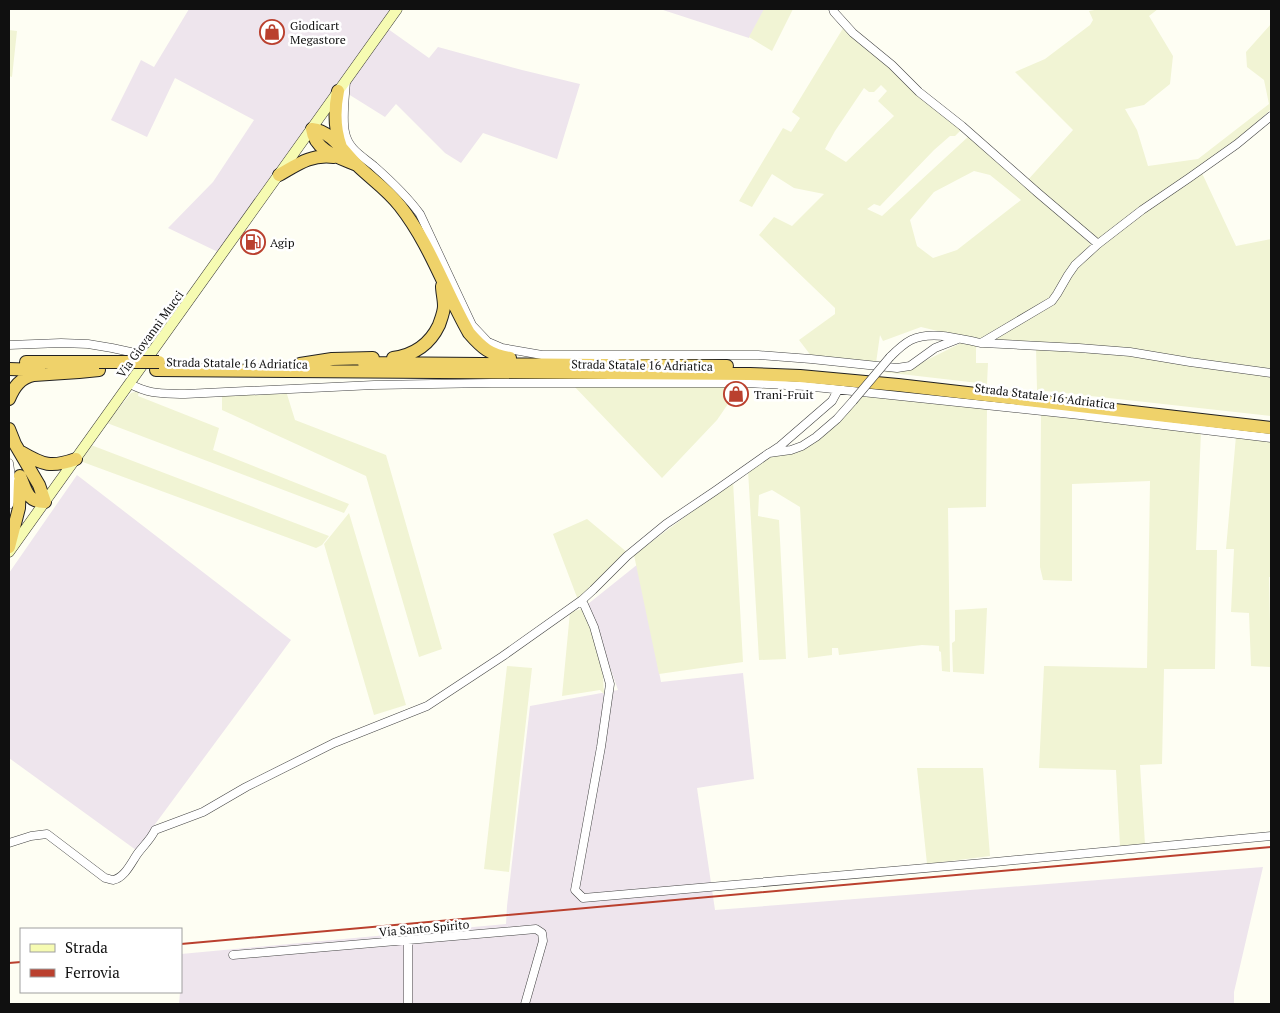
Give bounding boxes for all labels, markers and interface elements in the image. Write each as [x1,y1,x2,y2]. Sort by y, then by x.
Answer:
place label: Giodicart Megastore [290,18,346,47]
shop icon: Giodicart Megastore [259,19,285,45]
fuel station icon: Agip [240,229,266,255]
place label: Agip [270,235,295,250]
street label: Via Giovanni Mucci [113,287,187,380]
street label: Strada Statale 16 Adriatica [166,354,308,372]
street label: Strada Statale 16 Adriatica [571,356,713,374]
street label: Strada Statale 16 Adriatica [974,380,1116,412]
shop icon: Trani-Fruit [723,381,749,407]
place label: Trani-Fruit [754,387,814,402]
street label: Via Santo Spirito [378,917,470,939]
legend [20,928,182,993]
text: Strada [65,937,108,957]
text: Ferrovia [65,962,120,982]

